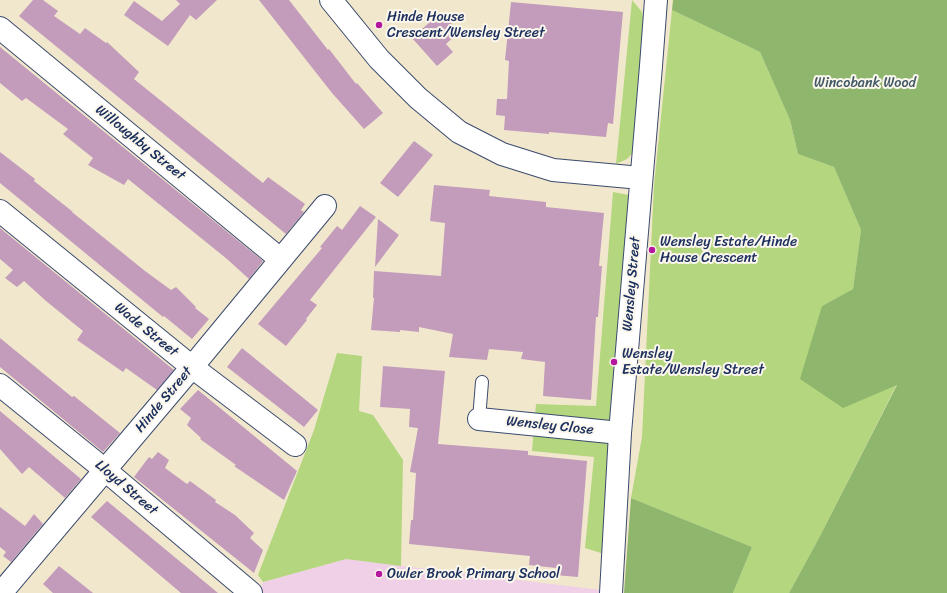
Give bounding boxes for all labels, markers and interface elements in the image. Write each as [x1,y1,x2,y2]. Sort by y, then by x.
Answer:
place label: Hinde House Crescent/Wensley Street [387,9,545,42]
marker: Hinde House Crescent/Wensley Street [374,20,384,30]
park label: Wincobank Wood [814,75,916,91]
street label: Willoughby Street [92,102,188,184]
place label: Wensley Estate/Hinde House Crescent [660,234,797,266]
street label: Wensley Street [620,236,644,332]
marker: Wensley Estate/Hinde House Crescent [647,245,657,255]
street label: Wade Street [111,299,181,361]
place label: Wensley Estate/Wensley Street [622,346,764,378]
marker: Wensley Estate/Wensley Street [609,357,619,367]
street label: Hinde Street [132,364,196,436]
street label: Wensley Close [506,413,594,439]
street label: Lloyd Street [91,457,161,519]
place label: Owler Brook Primary School [387,566,560,582]
marker: Owler Brook Primary School [374,569,384,579]

